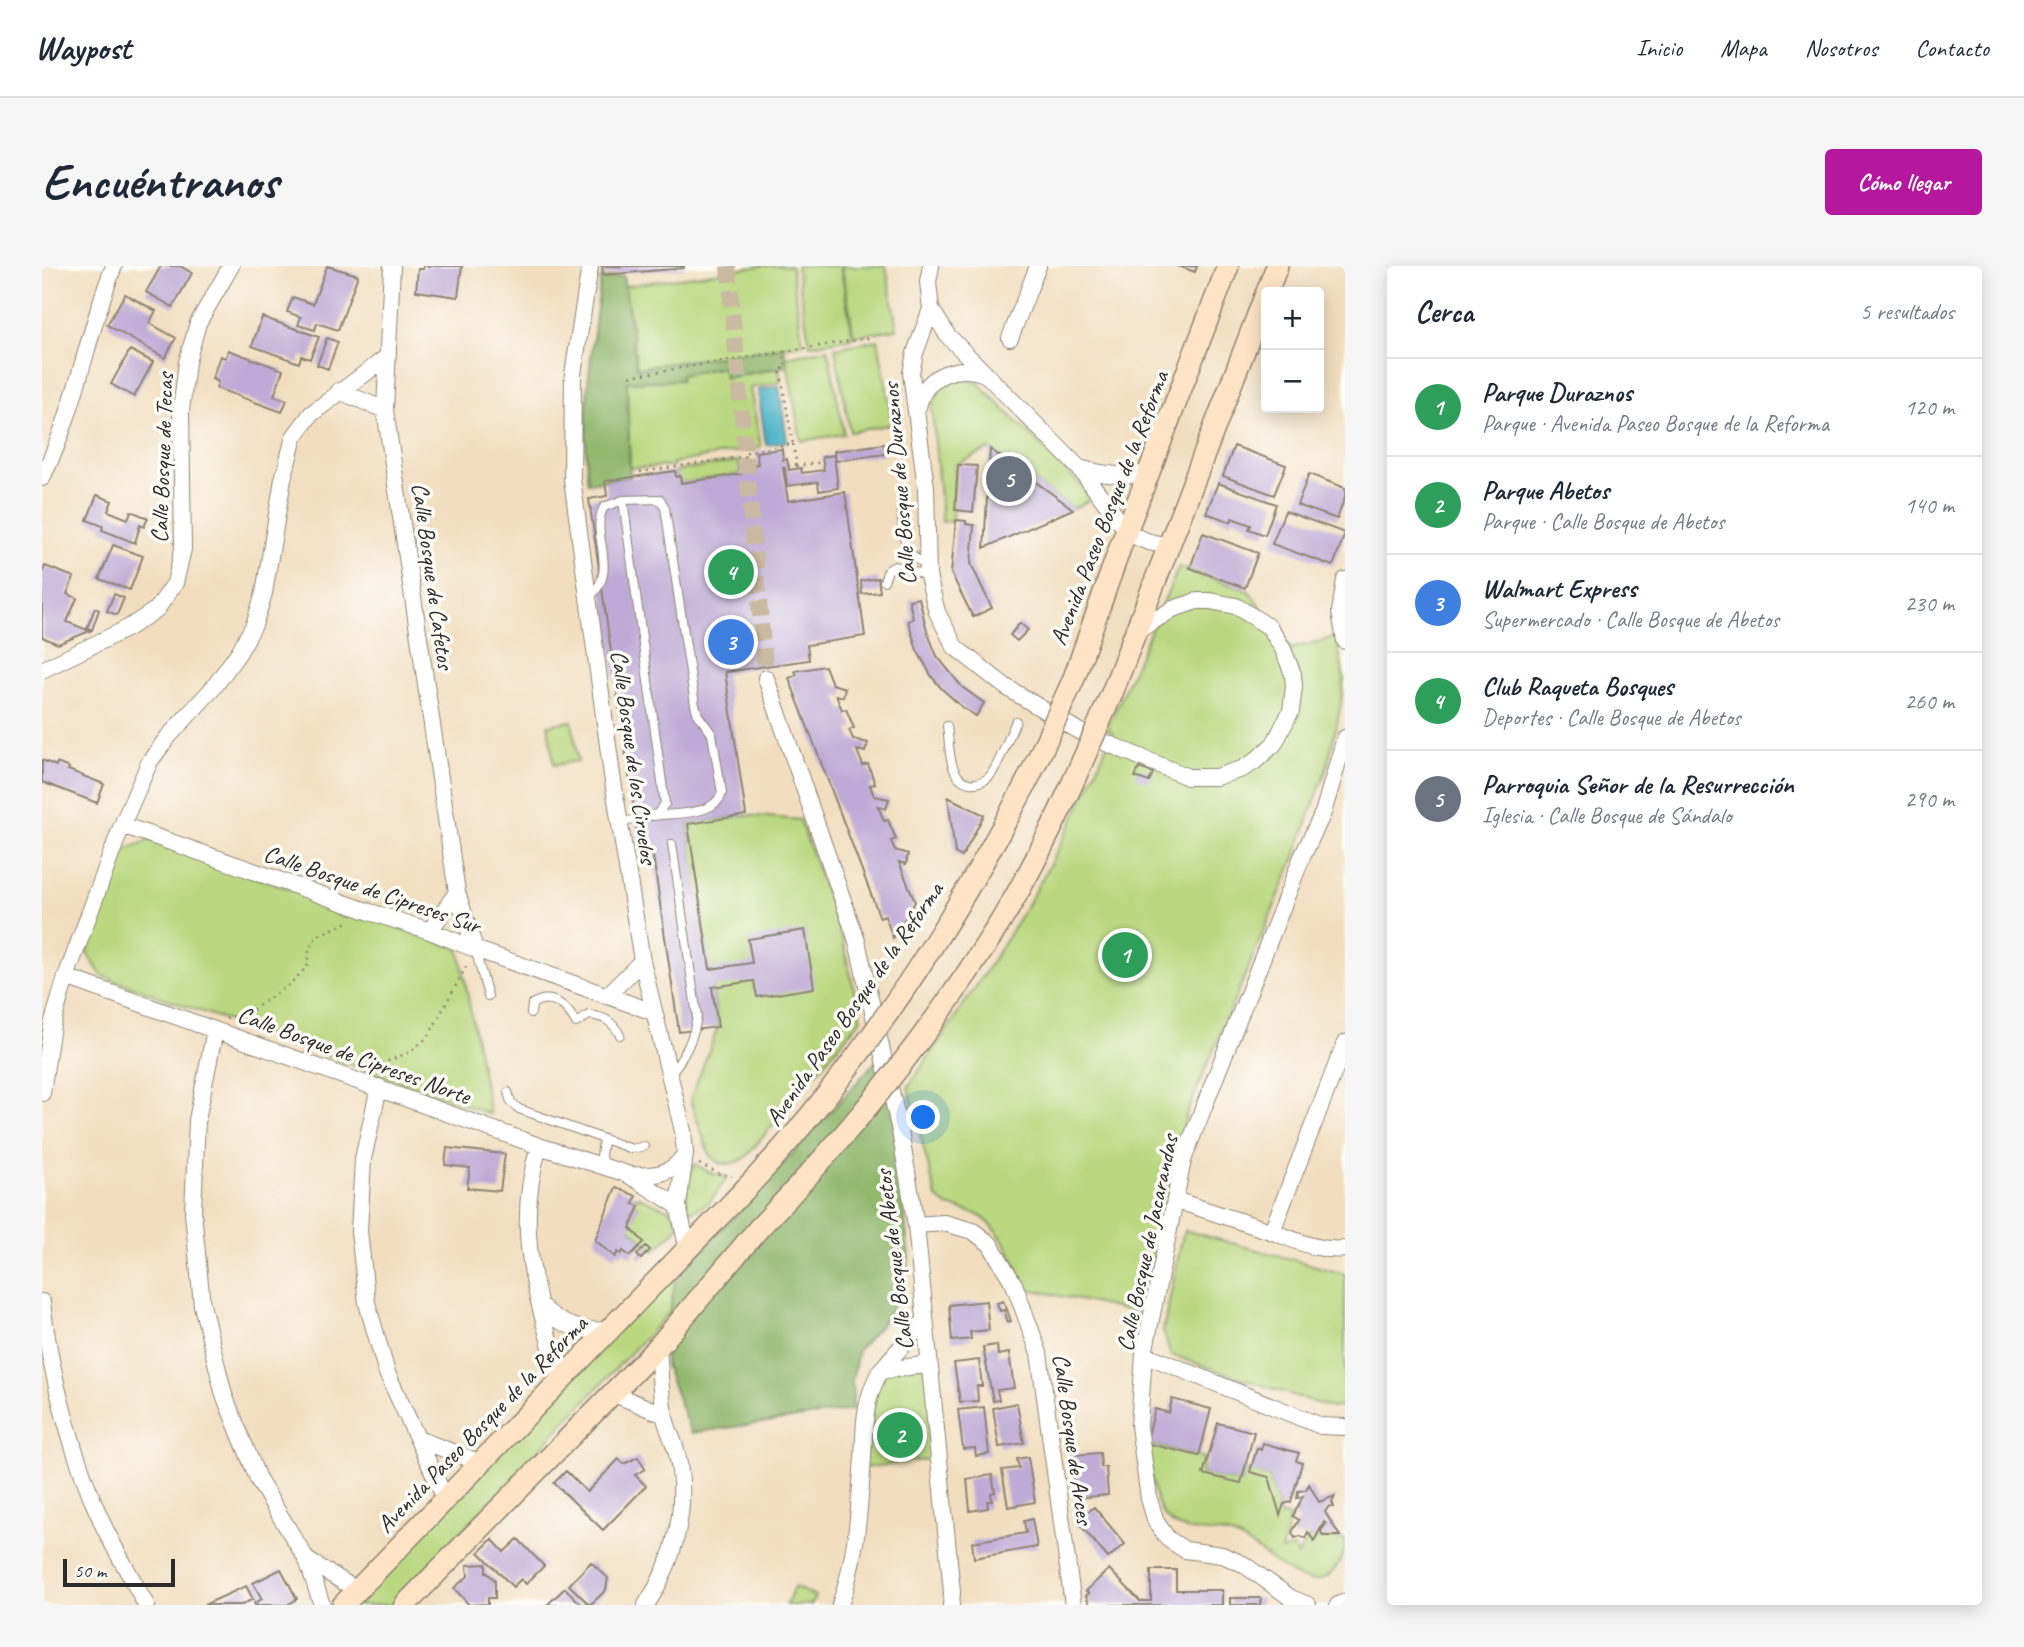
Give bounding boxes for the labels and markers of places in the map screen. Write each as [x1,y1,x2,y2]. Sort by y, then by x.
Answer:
pin: 5 [986,453,1032,505]
pin: 4 [708,546,754,598]
pin: 3 [708,616,754,668]
pin: 1 [1102,929,1148,981]
pin: 2 [877,1409,923,1461]

